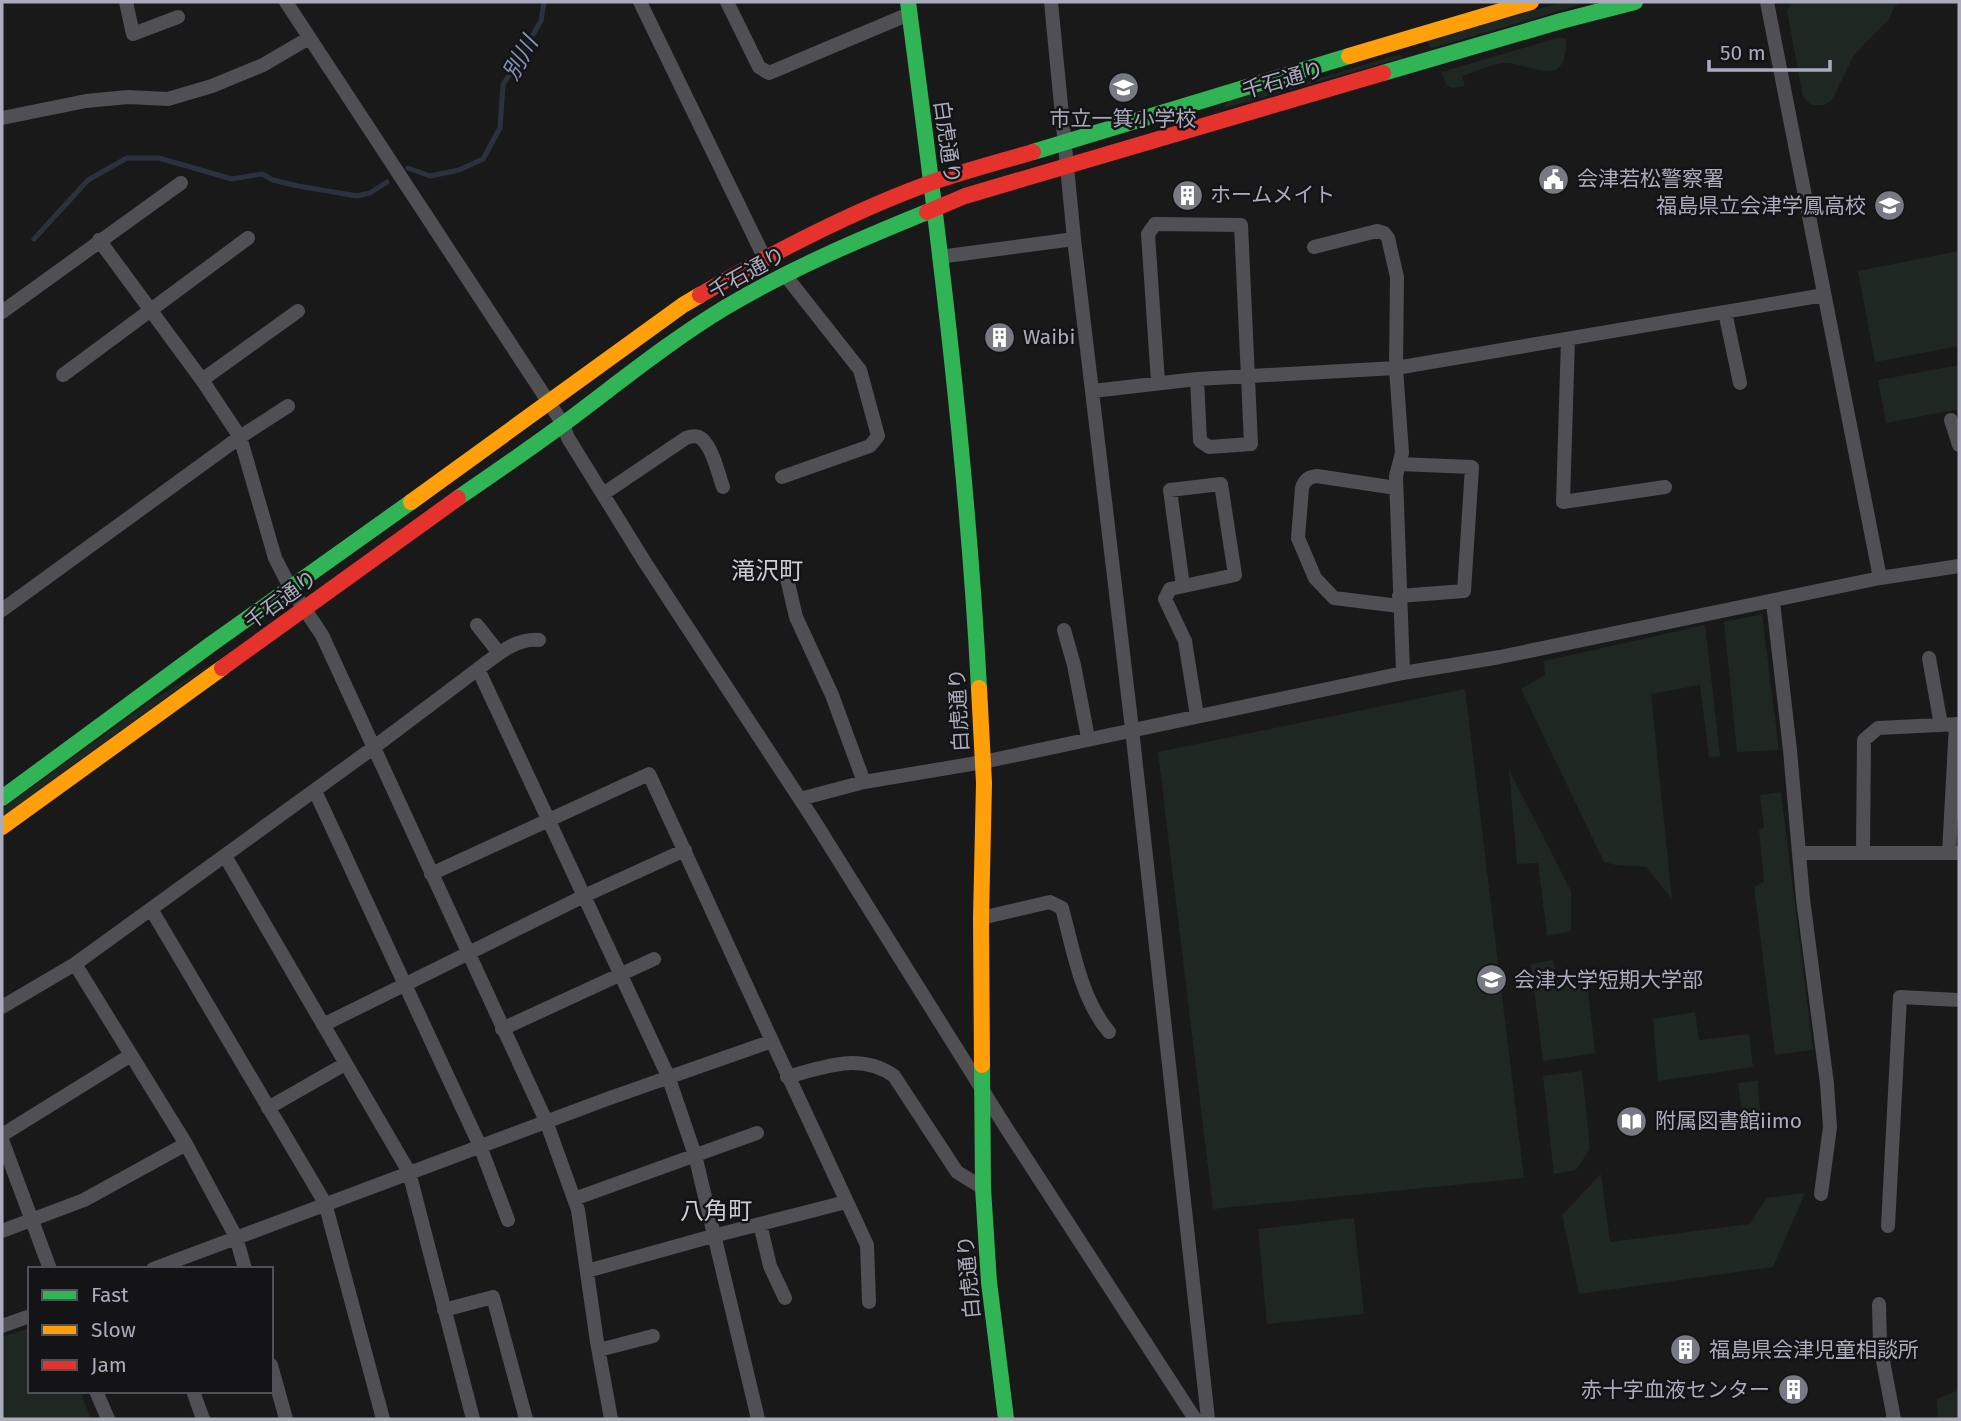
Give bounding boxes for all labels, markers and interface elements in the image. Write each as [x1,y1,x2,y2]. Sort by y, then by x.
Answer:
water label: 別川 [497,28,545,85]
scale bar [1709,28,1830,72]
text: 50 m [1720,40,1766,66]
street label: 千石通り [1239,56,1327,104]
school or university icon: 市立一箕小学校 [1106,70,1140,104]
street label: 白虎通り [928,99,966,185]
place label: 市立一箕小学校 [1050,106,1197,132]
public building icon: 会津若松警察署 [1537,162,1571,196]
place label: 会津若松警察署 [1577,166,1724,192]
building icon: ホームメイト [1170,178,1204,212]
place label: ホームメイト [1210,182,1335,208]
school or university icon: 福島県立会津学鳳高校 [1872,189,1906,223]
place label: 福島県立会津学鳳高校 [1656,193,1866,219]
street label: 千石通り [704,241,790,305]
building icon: Waibi [983,320,1017,354]
place label: Waibi [1023,324,1075,350]
district label: 滝沢町 [731,557,803,585]
street label: 千石通り [239,565,323,635]
street label: 白虎通り [944,667,974,753]
school or university icon: 会津大学短期大学部 [1474,963,1508,997]
place label: 会津大学短期大学部 [1514,967,1703,993]
library icon: 附属図書館iimo [1615,1104,1649,1138]
place label: 附属図書館iimo [1655,1108,1802,1134]
district label: 八角町 [680,1197,752,1225]
street label: 白虎通り [952,1234,986,1320]
legend [28,1267,273,1393]
text: Fast [91,1282,129,1308]
text: Slow [91,1317,136,1343]
building icon: 福島県会津児童相談所 [1669,1333,1703,1367]
place label: 福島県会津児童相談所 [1709,1337,1919,1363]
text: Jam [91,1352,127,1378]
building icon: 赤十字血液センター [1776,1373,1810,1407]
place label: 赤十字血液センター [1581,1377,1770,1403]

